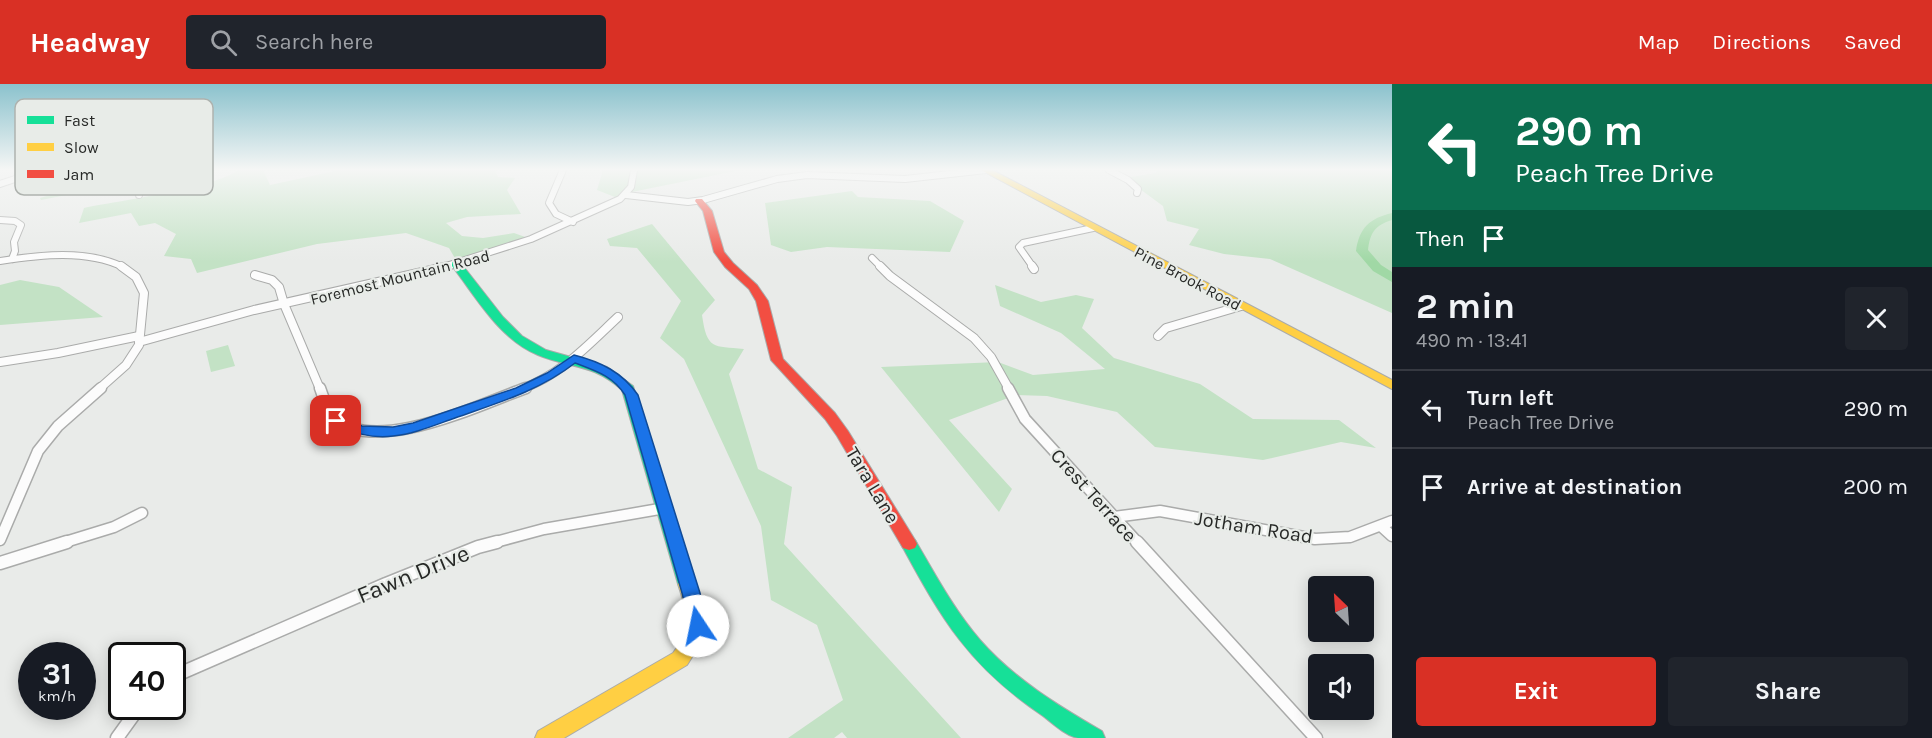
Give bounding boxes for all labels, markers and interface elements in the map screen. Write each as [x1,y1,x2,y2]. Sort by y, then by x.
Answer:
search box [186,15,606,69]
text: Headway [30,26,150,59]
icon: search [207,26,240,59]
text: Search here [255,29,373,55]
text: Map [1638,30,1679,54]
text: Directions [1712,30,1811,54]
text: Saved [1844,30,1902,54]
legend [15,99,213,195]
text: 290 m [1515,106,1643,156]
icon: left [1416,108,1494,186]
text: Fast [64,111,95,130]
text: Slow [64,138,99,157]
text: Peach Tree Drive [1515,157,1714,189]
text: Jam [64,165,94,184]
icon: arrive [1477,222,1510,255]
text: Then [1416,226,1465,252]
street label: Pine Brook Road [1131,242,1244,315]
street label: Foremost Mountain Road [308,246,492,309]
text: 2 min [1416,285,1515,327]
button: close [1845,287,1908,350]
text: 490 m · 13:41 [1416,329,1528,352]
text: Turn left [1467,385,1554,411]
icon: left [1416,393,1449,426]
pin [310,395,361,446]
text: 290 m [1844,396,1908,422]
icon: arrive [319,404,352,437]
text: Peach Tree Drive [1467,411,1614,434]
street label: Tara Lane [841,443,904,528]
street label: Crest Terrace [1046,444,1141,547]
icon: arrive [1416,471,1449,504]
text: Arrive at destination [1467,474,1682,500]
text: 200 m [1843,474,1908,500]
street label: Jotham Road [1193,507,1315,548]
street label: Fawn Drive [353,539,473,609]
north arrow [1308,576,1374,642]
map controls [1308,576,1374,720]
position arrow [666,594,730,658]
speed limit sign: 40 [108,642,186,720]
button: sound [1308,654,1374,720]
text: 31 [42,656,72,692]
button: Exit [1416,657,1656,726]
button: Share [1668,657,1908,726]
text: km/h [38,687,76,705]

